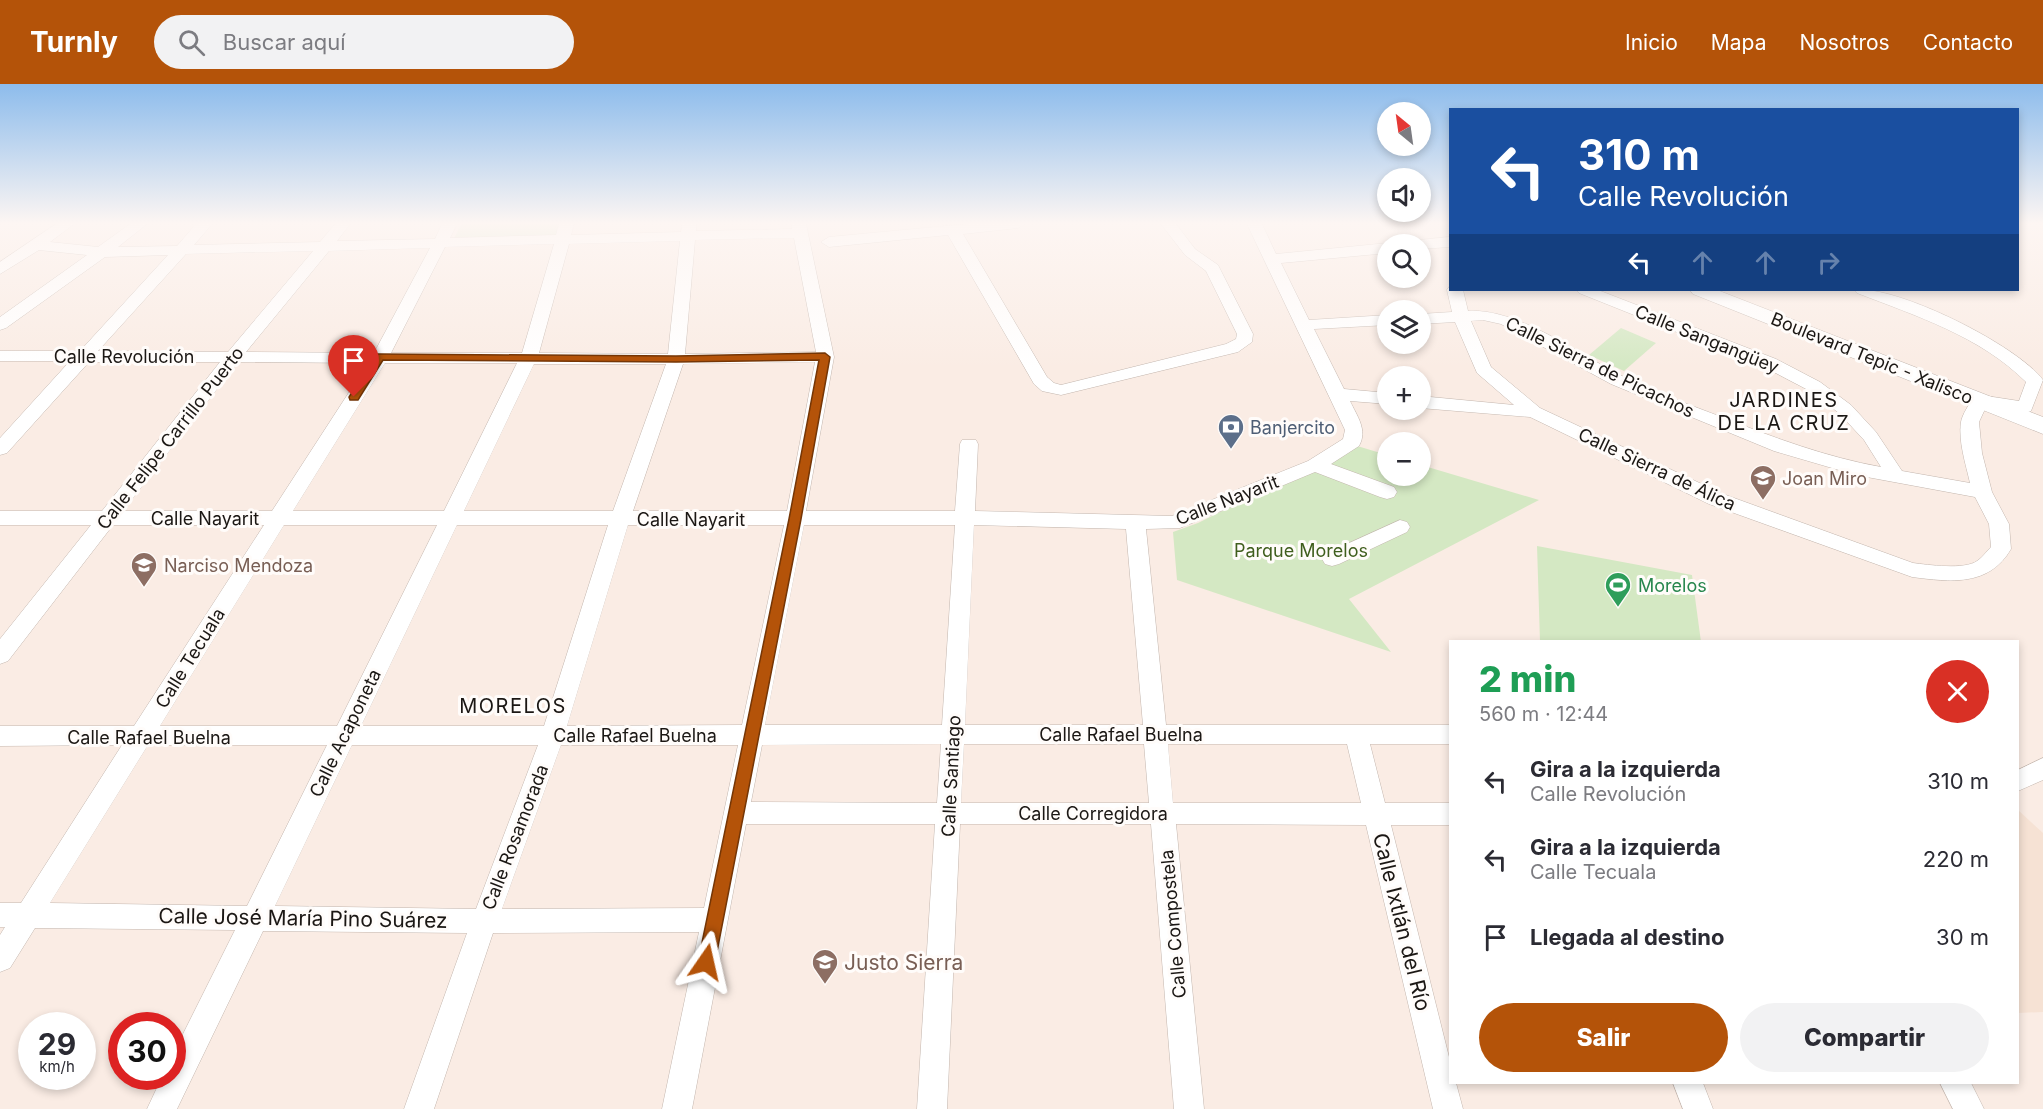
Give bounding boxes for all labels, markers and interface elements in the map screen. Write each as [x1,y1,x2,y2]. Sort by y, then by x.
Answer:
search box [154,15,574,69]
text: Turnly [30,25,118,59]
icon: search [175,26,208,59]
text: Buscar aquí [223,29,346,55]
text: Inicio [1625,30,1678,55]
text: Mapa [1711,30,1766,55]
text: Nosotros [1799,30,1890,55]
text: Contacto [1923,30,2013,55]
north arrow [1377,102,1431,156]
map controls [1377,102,1431,486]
text: 310 m [1578,129,1700,180]
icon: left [1479,132,1557,210]
button: sound [1377,168,1431,222]
text: Calle Revolución [1578,180,1789,213]
button: search [1377,234,1431,288]
icon: left [1623,246,1656,279]
icon: ahead [1686,246,1719,279]
icon: ahead [1749,246,1782,279]
icon: right [1812,246,1845,279]
button: layers [1377,300,1431,354]
street label: Calle Sangangüey [1632,301,1782,377]
street label: Boulevard Tepic - Xalisco [1768,308,1976,408]
street label: Calle Sierra de Picachos [1502,312,1698,422]
pin [328,335,379,397]
street label: Calle Felipe Carrillo Puerto [92,343,248,533]
icon: arrive [337,344,370,377]
street label: Calle Revolución [54,346,194,367]
button: + [1377,366,1431,420]
district label: JARDINES DE LA CRUZ [1718,388,1850,435]
bank icon: Banjercito [1216,412,1246,450]
place label: Banjercito [1250,417,1335,438]
street label: Calle Sierra de Álica [1575,422,1739,515]
button: − [1377,432,1431,486]
school or university icon: Joan Miro [1748,463,1778,501]
place label: Joan Miro [1782,468,1867,489]
street label: Calle Nayarit [1173,471,1281,529]
street label: Calle Nayarit [151,508,259,529]
street label: Calle Nayarit [637,509,745,530]
park label: Parque Morelos [1234,540,1368,561]
school or university icon: Narciso Mendoza [129,550,159,588]
place label: Narciso Mendoza [164,555,313,576]
sports icon: Morelos [1603,570,1633,608]
place label: Morelos [1638,575,1707,596]
street label: Calle Tecuala [151,604,229,712]
text: 2 min [1479,657,1576,701]
button: close [1926,660,1989,723]
street label: Calle Acaponeta [305,666,385,800]
district label: MORELOS [459,694,567,718]
text: 560 m · 12:44 [1479,702,1608,726]
street label: Calle Santiago [937,715,965,837]
street label: Calle Rafael Buelna [1039,724,1203,745]
street label: Calle Rafael Buelna [553,725,717,746]
street label: Calle Rafael Buelna [67,727,231,748]
text: Gira a la izquierda [1530,756,1721,782]
street label: Calle Rosamorada [478,761,552,913]
icon: left [1479,765,1512,798]
text: 310 m [1927,768,1989,794]
text: Calle Revolución [1530,782,1686,806]
street label: Calle Corregidora [1018,803,1168,824]
street label: Calle Ixtlán del Río [1368,831,1436,1013]
text: Gira a la izquierda [1530,834,1721,860]
icon: left [1479,843,1512,876]
text: 220 m [1923,846,1989,872]
street label: Calle Compostela [1156,849,1190,999]
text: Calle Tecuala [1530,860,1656,884]
street label: Calle José María Pino Suárez [158,903,448,933]
icon: arrive [1479,921,1512,954]
text: Llegada al destino [1530,924,1724,950]
text: 30 m [1936,924,1989,950]
position arrow [674,930,738,994]
school or university icon: Justo Sierra [810,947,840,985]
place label: Justo Sierra [844,950,963,975]
button: Salir [1479,1003,1728,1072]
button: Compartir [1740,1003,1989,1072]
speed limit sign: 30 [108,1012,186,1090]
text: 29 [38,1026,76,1062]
text: km/h [39,1057,75,1076]

